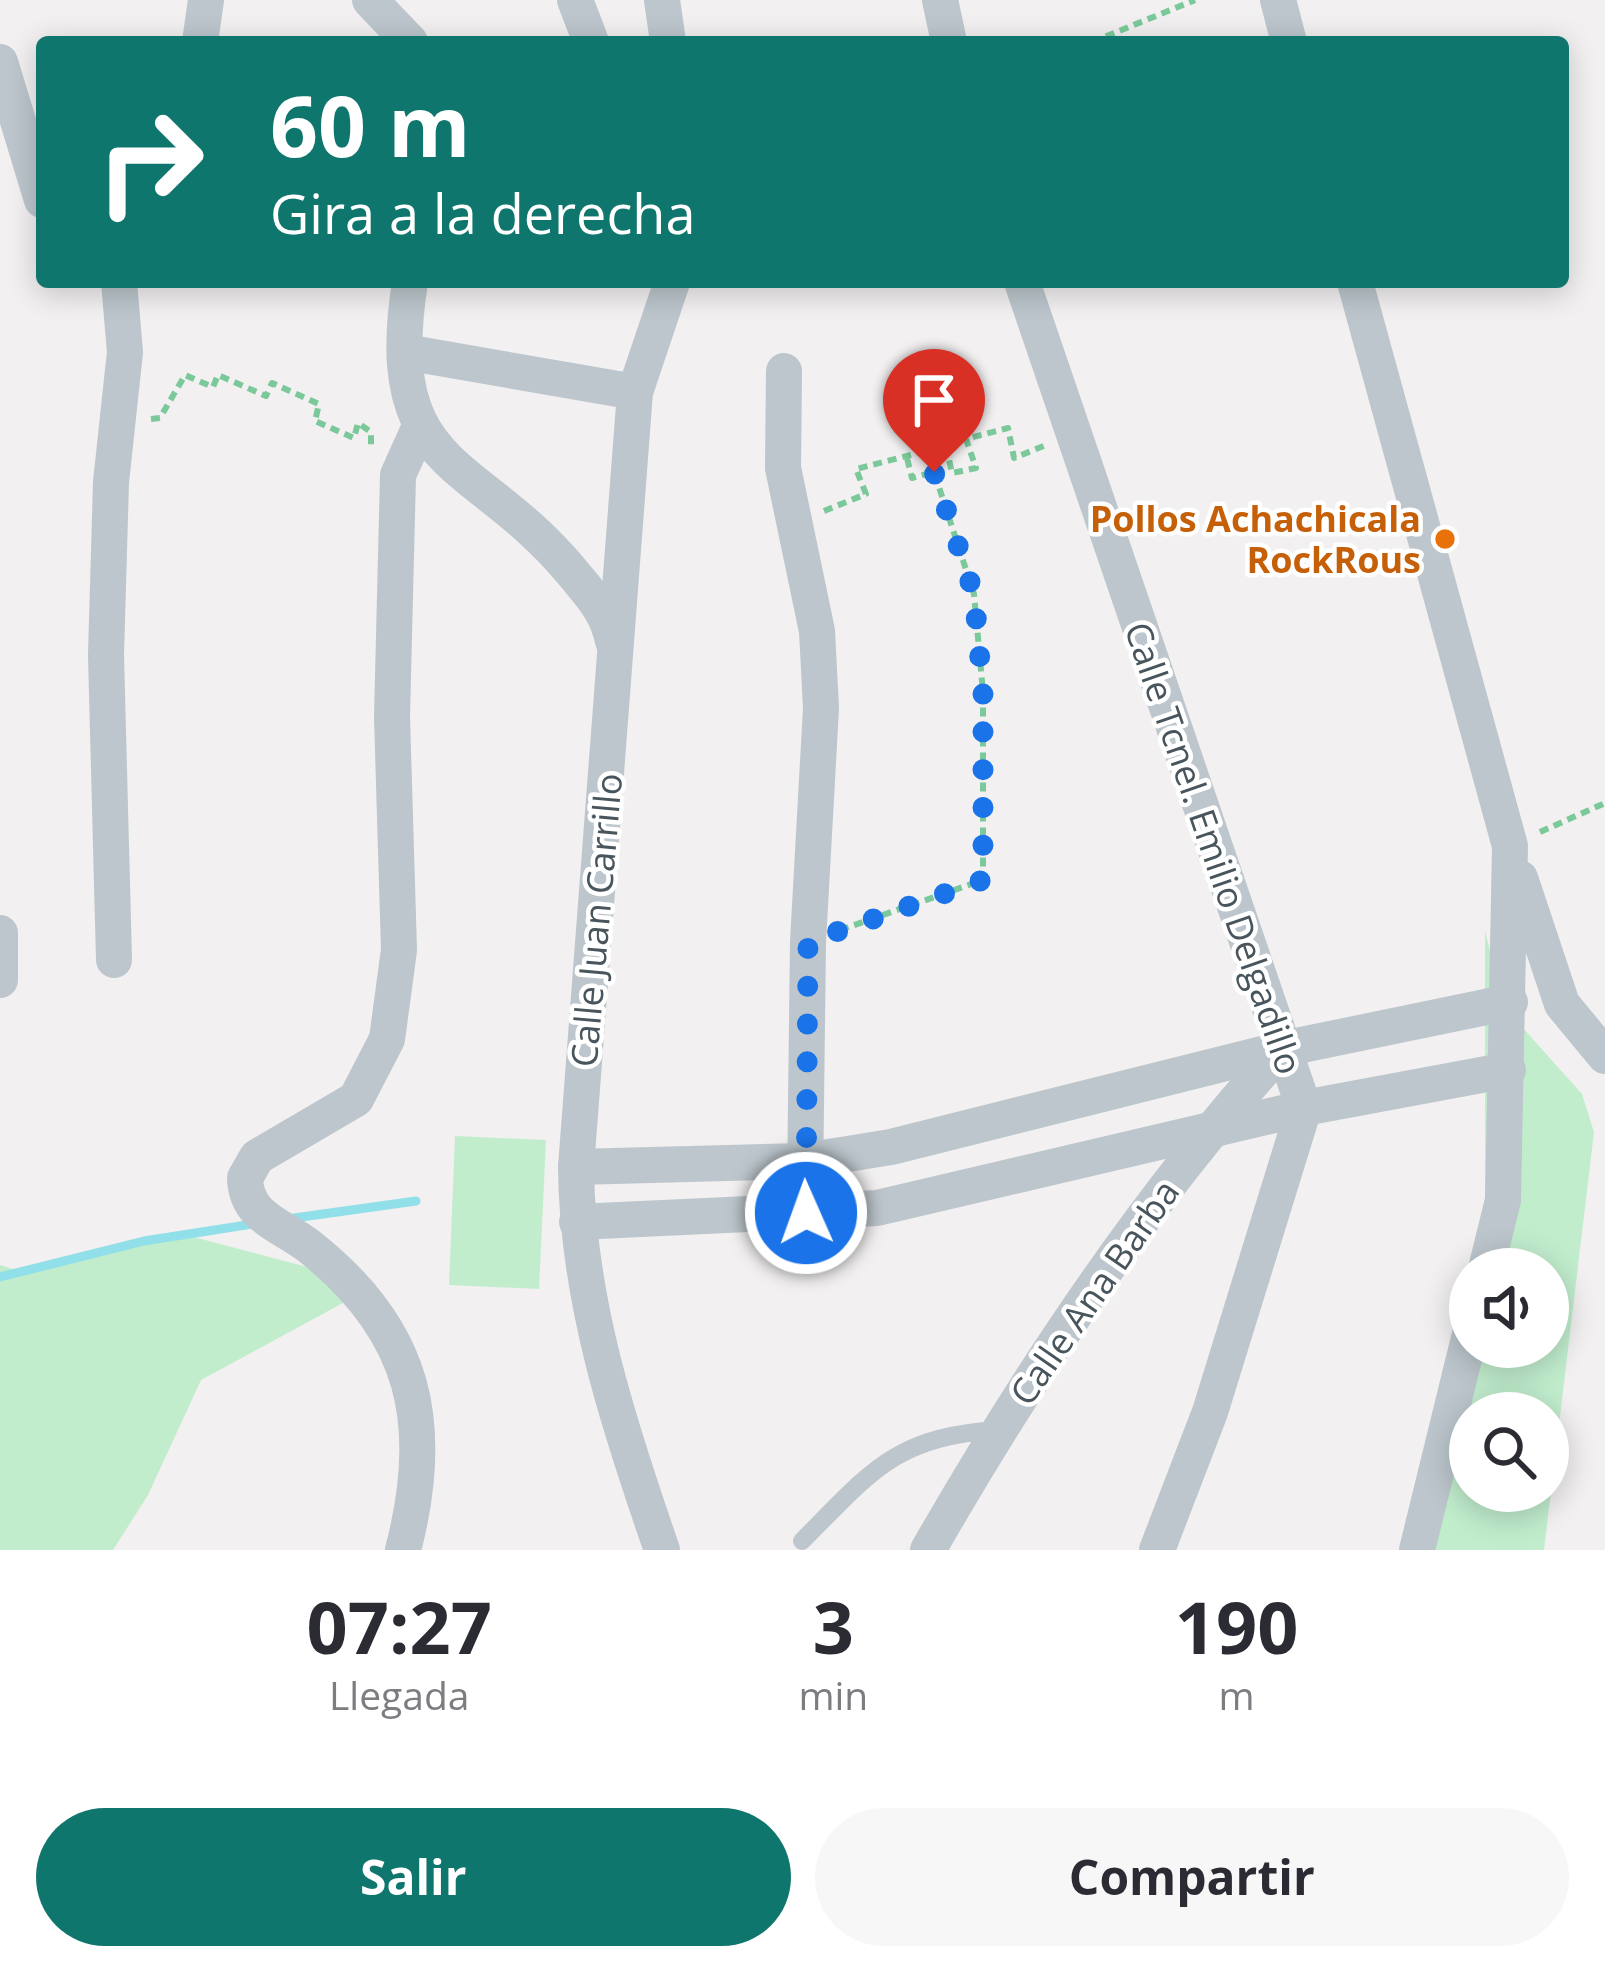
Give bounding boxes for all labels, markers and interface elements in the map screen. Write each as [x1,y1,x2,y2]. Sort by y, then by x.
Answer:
text: 60 m [270,67,470,182]
icon: right [72,84,228,240]
text: Gira a la derecha [270,176,695,250]
pin [883,349,985,472]
icon: arrive [901,367,967,433]
place label: Pollos Achachicala RockRous [1090,494,1421,584]
marker: Pollos Achachicala RockRous [1432,526,1458,552]
street label: Calle Tcnel. Emilio Delgadillo [1113,615,1315,1081]
street label: Calle Juan Carrillo [559,771,633,1069]
position arrow [743,1150,869,1276]
street label: Calle Ana Barba [998,1170,1190,1414]
map controls [1449,1248,1569,1512]
button: sound [1449,1248,1569,1368]
button: search [1449,1392,1569,1512]
text: 07:27 [307,1577,492,1675]
text: 3 [813,1577,854,1675]
text: 190 [1175,1577,1298,1675]
text: Llegada [329,1668,469,1721]
text: min [798,1668,868,1721]
text: m [1219,1668,1255,1721]
button: Salir [36,1808,791,1946]
button: Compartir [815,1808,1569,1946]

